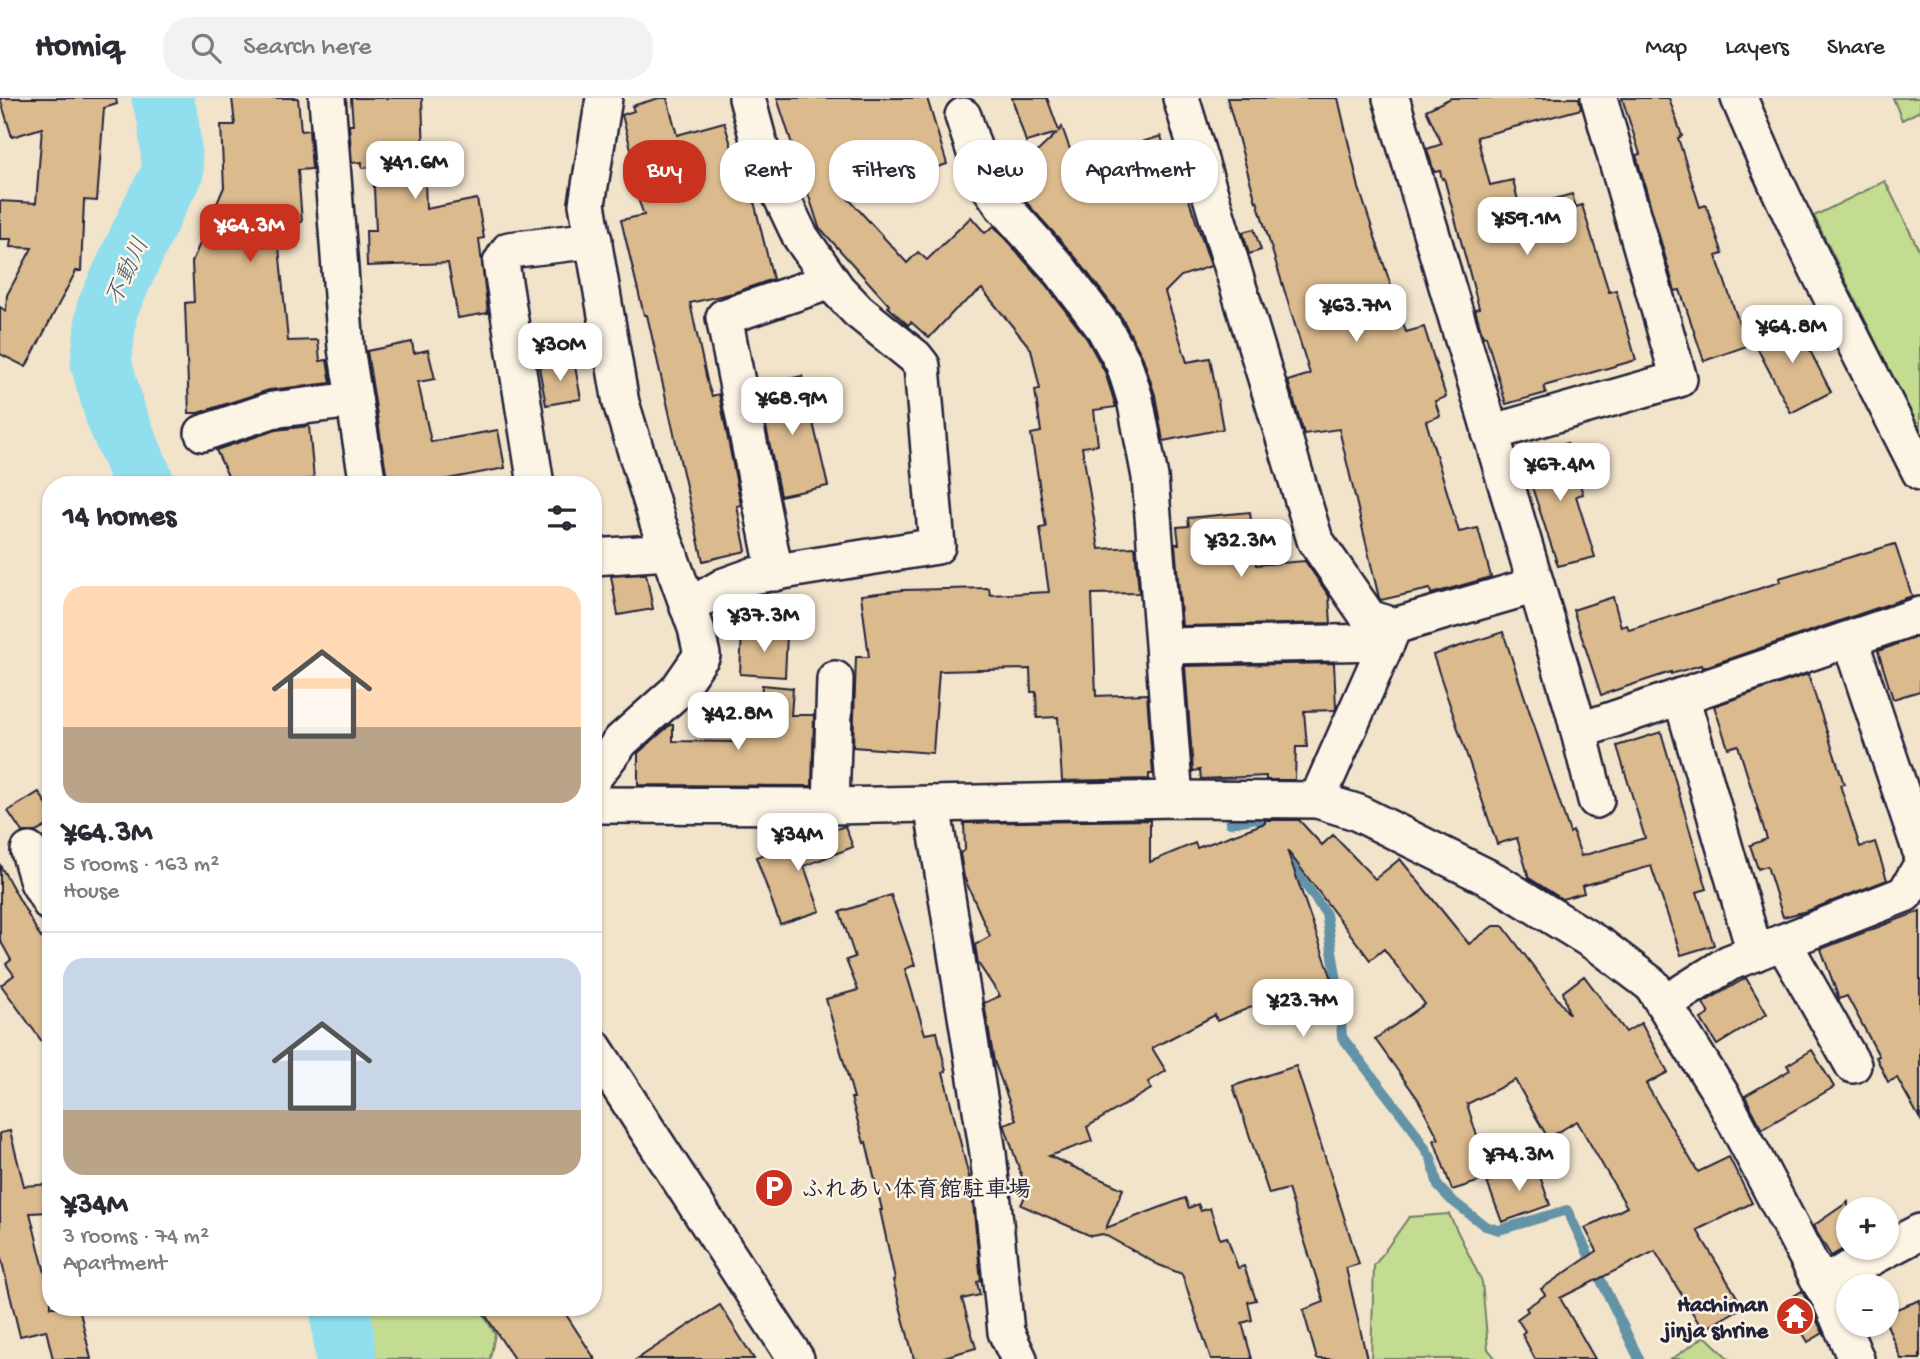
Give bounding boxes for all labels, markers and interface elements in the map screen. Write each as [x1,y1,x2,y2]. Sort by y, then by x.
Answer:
search box [163,17,653,80]
text: Homiq [35,29,121,67]
icon: search [187,29,225,67]
text: Search here [243,33,371,64]
text: Map [1645,34,1687,63]
text: Layers [1725,34,1789,63]
text: Share [1827,34,1885,63]
chip: Buy [623,140,706,203]
chip: Rent [720,140,815,203]
chip: Filters [829,140,939,203]
chip: New [953,140,1047,203]
chip: Apartment [1061,140,1218,203]
pin: ¥41.6M [358,141,472,201]
text: ¥41.6M [382,150,448,177]
pin: ¥59.1M [1470,198,1584,257]
pin: ¥64.3M [193,204,307,264]
text: ¥59.1M [1494,206,1560,233]
text: ¥64.3M [216,213,284,240]
water label: 不動川 [101,234,158,311]
pin: ¥63.7M [1299,285,1413,344]
text: ¥63.7M [1321,293,1391,320]
pin: ¥64.8M [1735,306,1849,365]
text: ¥64.8M [1758,314,1827,341]
pin: ¥30M [519,324,601,383]
text: ¥30M [534,332,586,359]
pin: ¥68.9M [735,378,849,437]
text: ¥68.9M [757,386,827,413]
pin: ¥67.4M [1503,444,1617,503]
text: ¥67.4M [1526,452,1594,479]
icon: filters [543,499,581,537]
text: 14 homes [63,501,176,536]
pin: ¥32.3M [1184,519,1298,579]
text: ¥32.3M [1207,528,1276,555]
pin: ¥37.3M [707,594,821,654]
text: ¥37.3M [729,603,799,630]
icon: home [259,631,385,757]
pin: ¥42.8M [681,692,795,752]
text: ¥42.8M [704,701,772,728]
pin: ¥34M [757,814,839,873]
text: ¥64.3M [63,817,152,852]
text: ¥34M [773,822,823,849]
text: 5 rooms · 163 m² [63,852,219,879]
text: House [63,879,119,906]
pin: ¥23.7M [1246,979,1360,1039]
text: ¥23.7M [1268,988,1338,1015]
icon: home [259,1003,385,1129]
pin: ¥74.3M [1462,1134,1576,1193]
text: ¥74.3M [1485,1142,1553,1169]
parking icon: ふれあい体育館駐車場 [753,1167,795,1209]
place label: ふれあい体育館駐車場 [801,1177,1031,1205]
text: ¥34M [63,1189,128,1224]
map controls [1836,1197,1899,1337]
button: + [1836,1197,1899,1260]
text: 3 rooms · 74 m² [63,1224,209,1251]
text: Apartment [63,1251,167,1278]
button: − [1836,1274,1899,1337]
place label: Hachiman jinja shrine [1660,1293,1769,1346]
temple icon: Hachiman jinja shrine [1774,1295,1816,1337]

